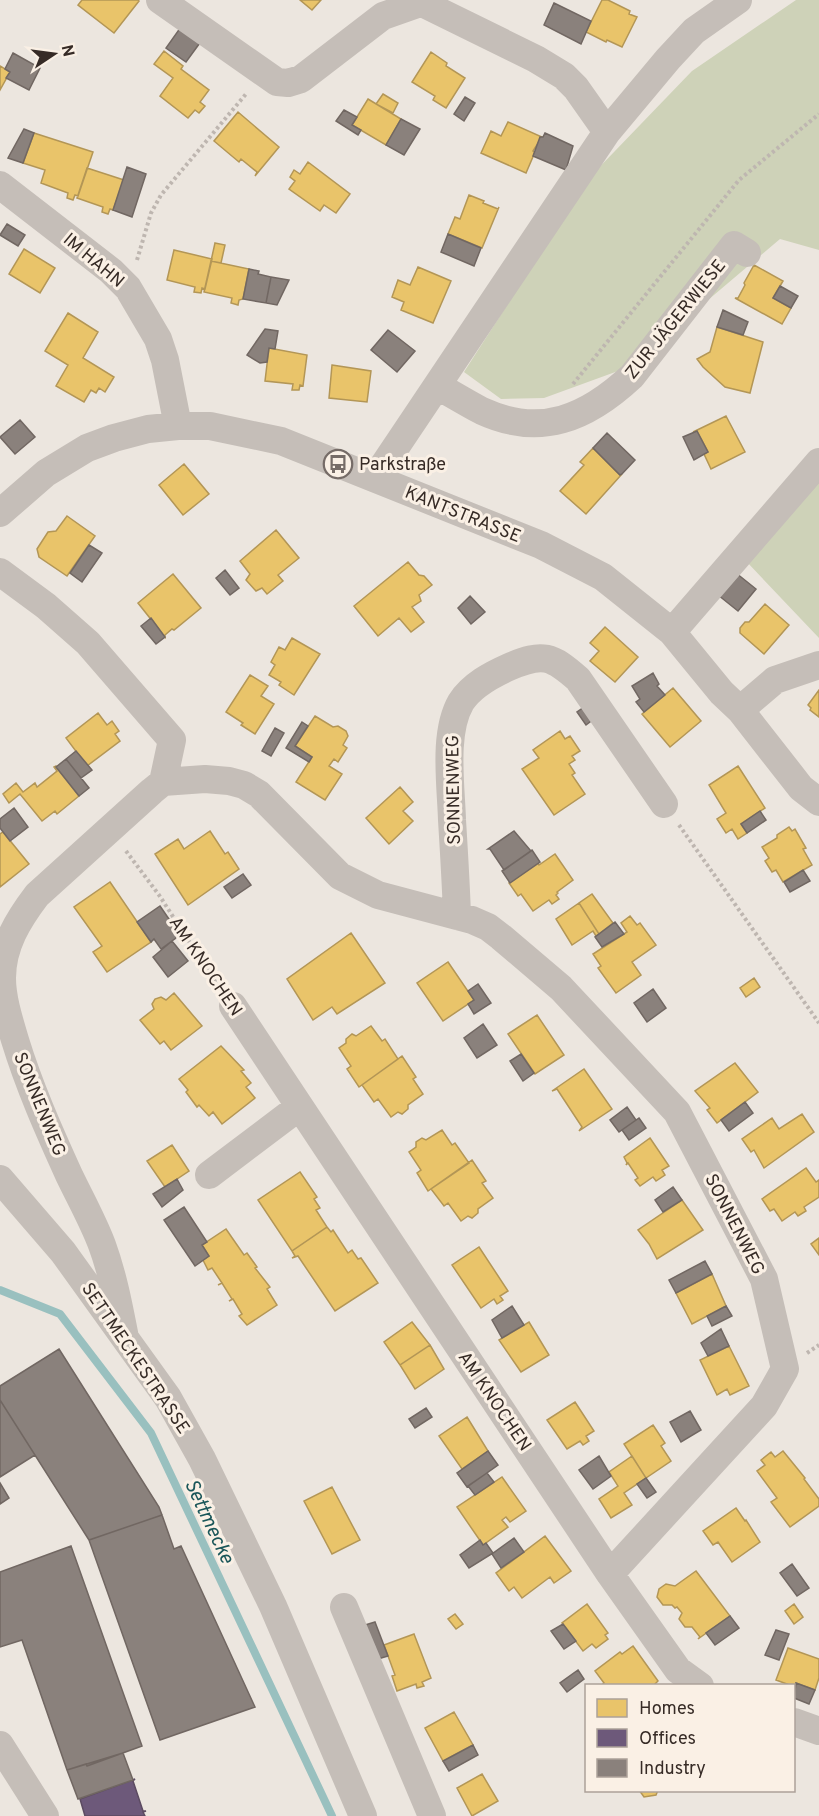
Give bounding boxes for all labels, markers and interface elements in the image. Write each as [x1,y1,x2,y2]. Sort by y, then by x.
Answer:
north arrow [24,24,84,84]
text: N [56,43,78,59]
street label: IM HAHN [58,229,128,293]
street label: ZUR JÄGERWIESE [619,254,732,385]
bus stop icon: Parkstraße [322,448,354,480]
place label: Parkstraße [359,454,446,477]
street label: KANTSTRASSE [401,482,524,549]
street label: SONNENWEG [442,735,467,845]
street label: AM KNOCHEN [163,912,247,1021]
street label: SONNENWEG [7,1049,70,1160]
street label: SONNENWEG [698,1170,769,1279]
street label: SETTMECKESTRASSE [76,1279,194,1439]
street label: AM KNOCHEN [452,1347,536,1456]
water label: Settmecke [177,1475,239,1569]
legend [585,1684,795,1792]
text: Homes [639,1698,695,1721]
text: Offices [639,1728,696,1751]
text: Industry [639,1758,706,1781]

